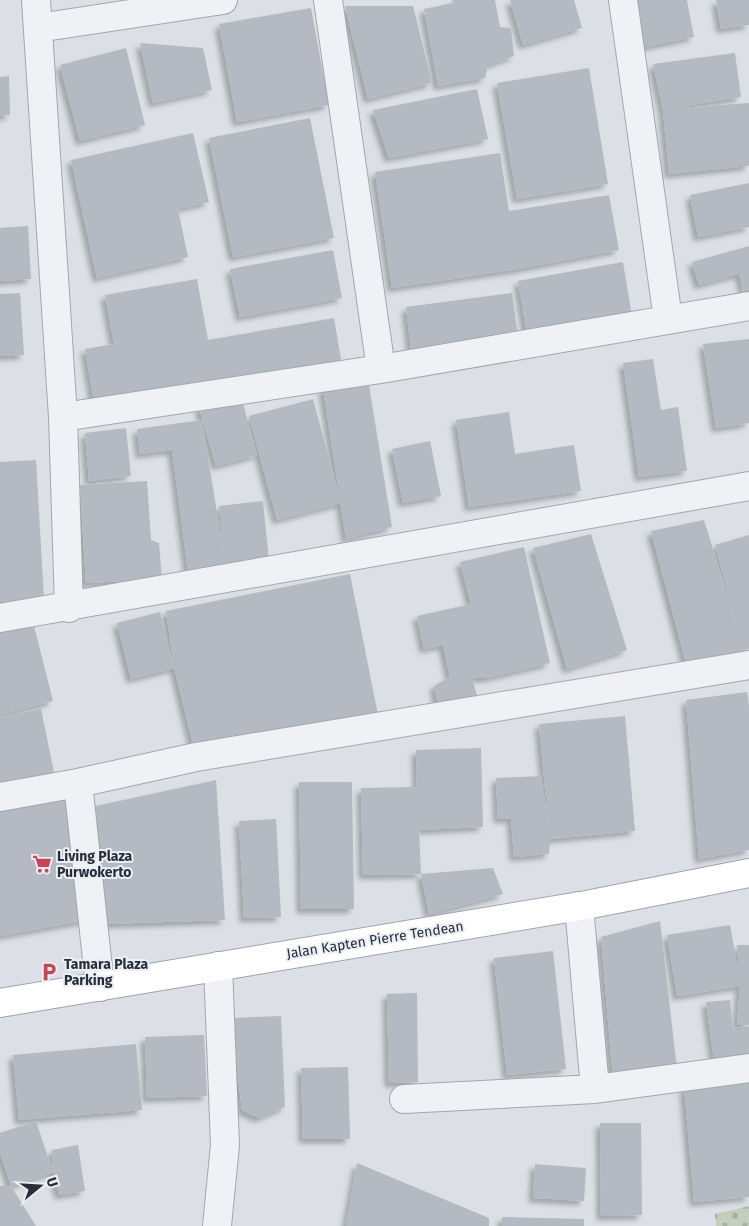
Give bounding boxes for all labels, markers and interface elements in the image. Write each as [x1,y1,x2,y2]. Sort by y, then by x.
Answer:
place label: Living Plaza Purwokerto [57,848,133,881]
supermarket icon: Living Plaza Purwokerto [31,853,53,875]
street label: Jalan Kapten Pierre Tendean [285,918,465,962]
place label: Tamara Plaza Parking [64,956,148,989]
parking icon: Tamara Plaza Parking [38,961,60,983]
north arrow [15,1161,65,1211]
text: U [42,1175,61,1189]

